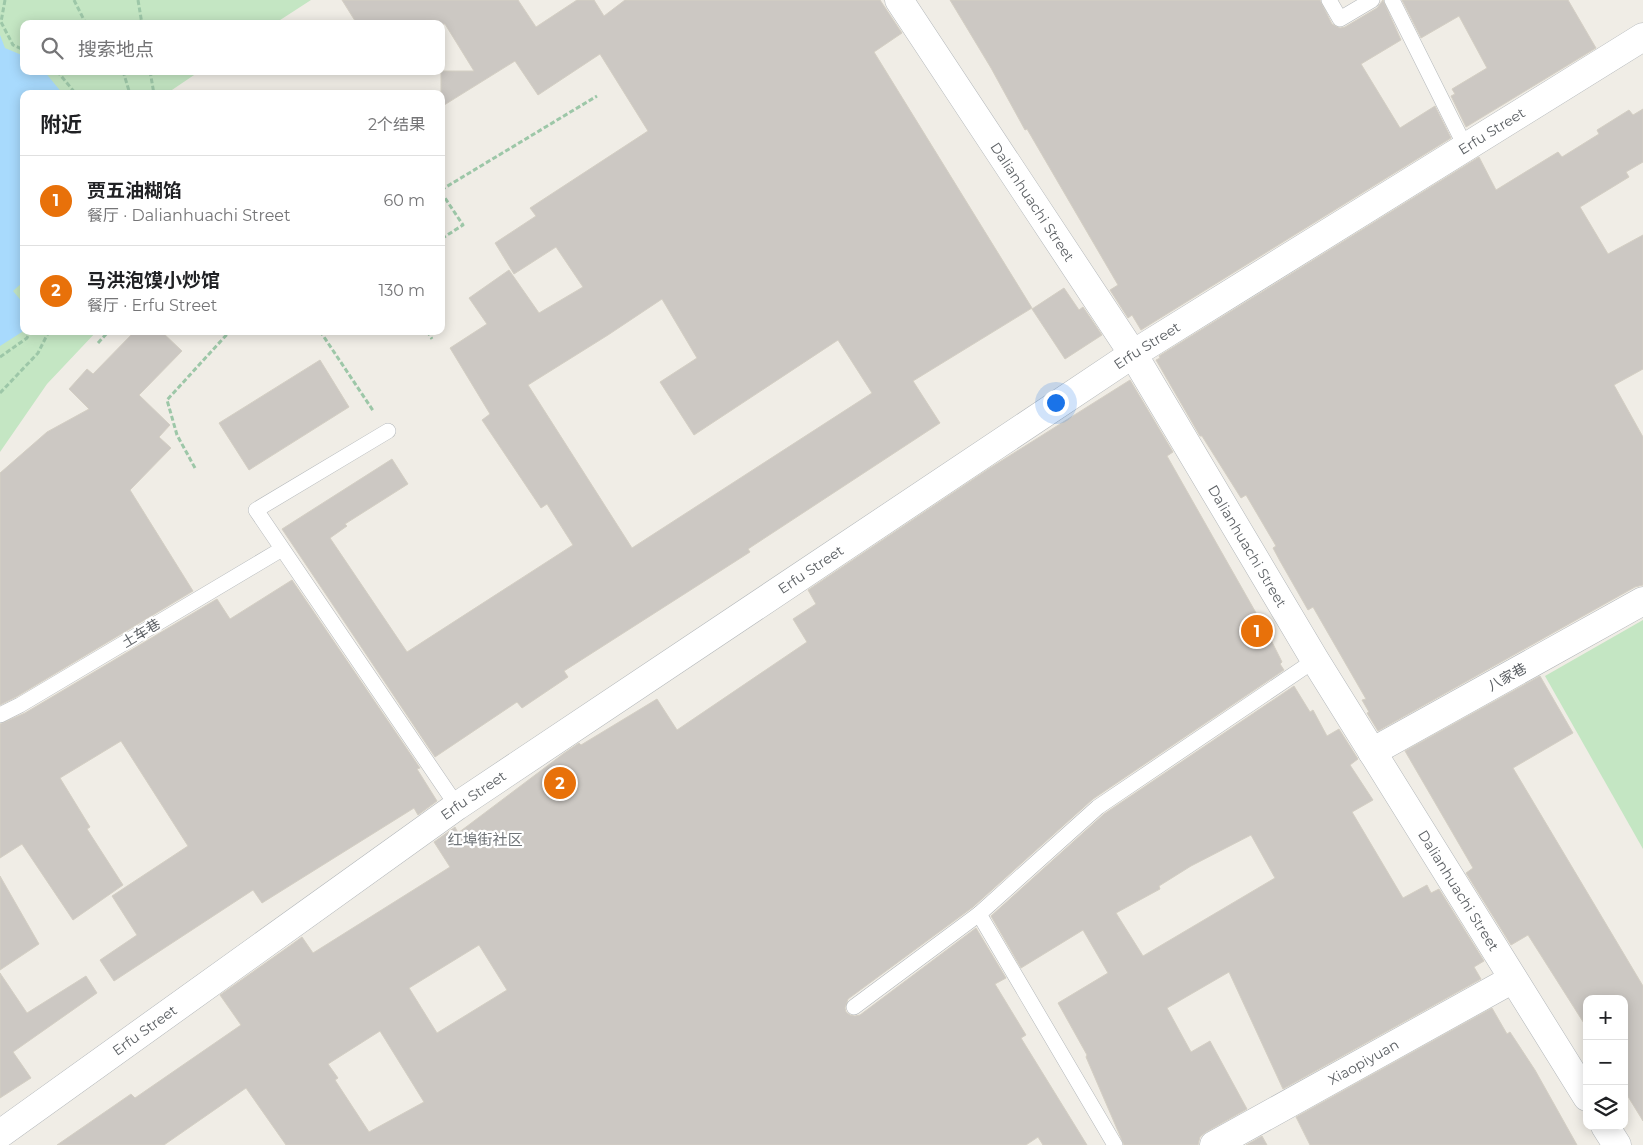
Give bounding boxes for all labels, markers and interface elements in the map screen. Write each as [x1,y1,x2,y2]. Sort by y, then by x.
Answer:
search box [20,20,445,75]
icon: search [38,34,66,62]
text: 搜索地点 [78,38,154,61]
street label: Erfu Street [1455,103,1529,159]
text: 附近 [40,112,82,137]
text: 2个结果 [368,115,425,134]
street label: Dalianhuachi Street [987,139,1079,265]
text: 贾五油糊馅 [87,179,182,202]
text: 1 [53,191,59,210]
text: 60 m [383,191,425,210]
text: 餐厅 · Dalianhuachi Street [87,206,291,225]
text: 马洪泡馍小炒馆 [87,269,220,292]
text: 2 [51,281,61,300]
text: 130 m [378,281,425,300]
text: 餐厅 · Erfu Street [87,296,217,315]
street label: Erfu Street [1110,318,1184,373]
your location [1043,390,1069,416]
street label: Dalianhuachi Street [1204,482,1291,611]
street label: Erfu Street [774,541,847,598]
pin: 1 [1241,612,1273,650]
street label: 土车巷 [118,614,164,652]
street label: 八家巷 [1484,659,1530,695]
pin: 2 [544,764,576,802]
street label: Erfu Street [437,767,510,824]
street label: Dalianhuachi Street [1414,827,1503,955]
district label: 红埠街社区 [447,830,523,849]
map controls [1583,995,1628,1130]
button: + [1583,995,1628,1040]
street label: Erfu Street [109,1001,181,1059]
street label: Xiaopiyuan [1325,1035,1402,1089]
button: − [1583,1040,1628,1085]
button: layers [1583,1085,1628,1130]

